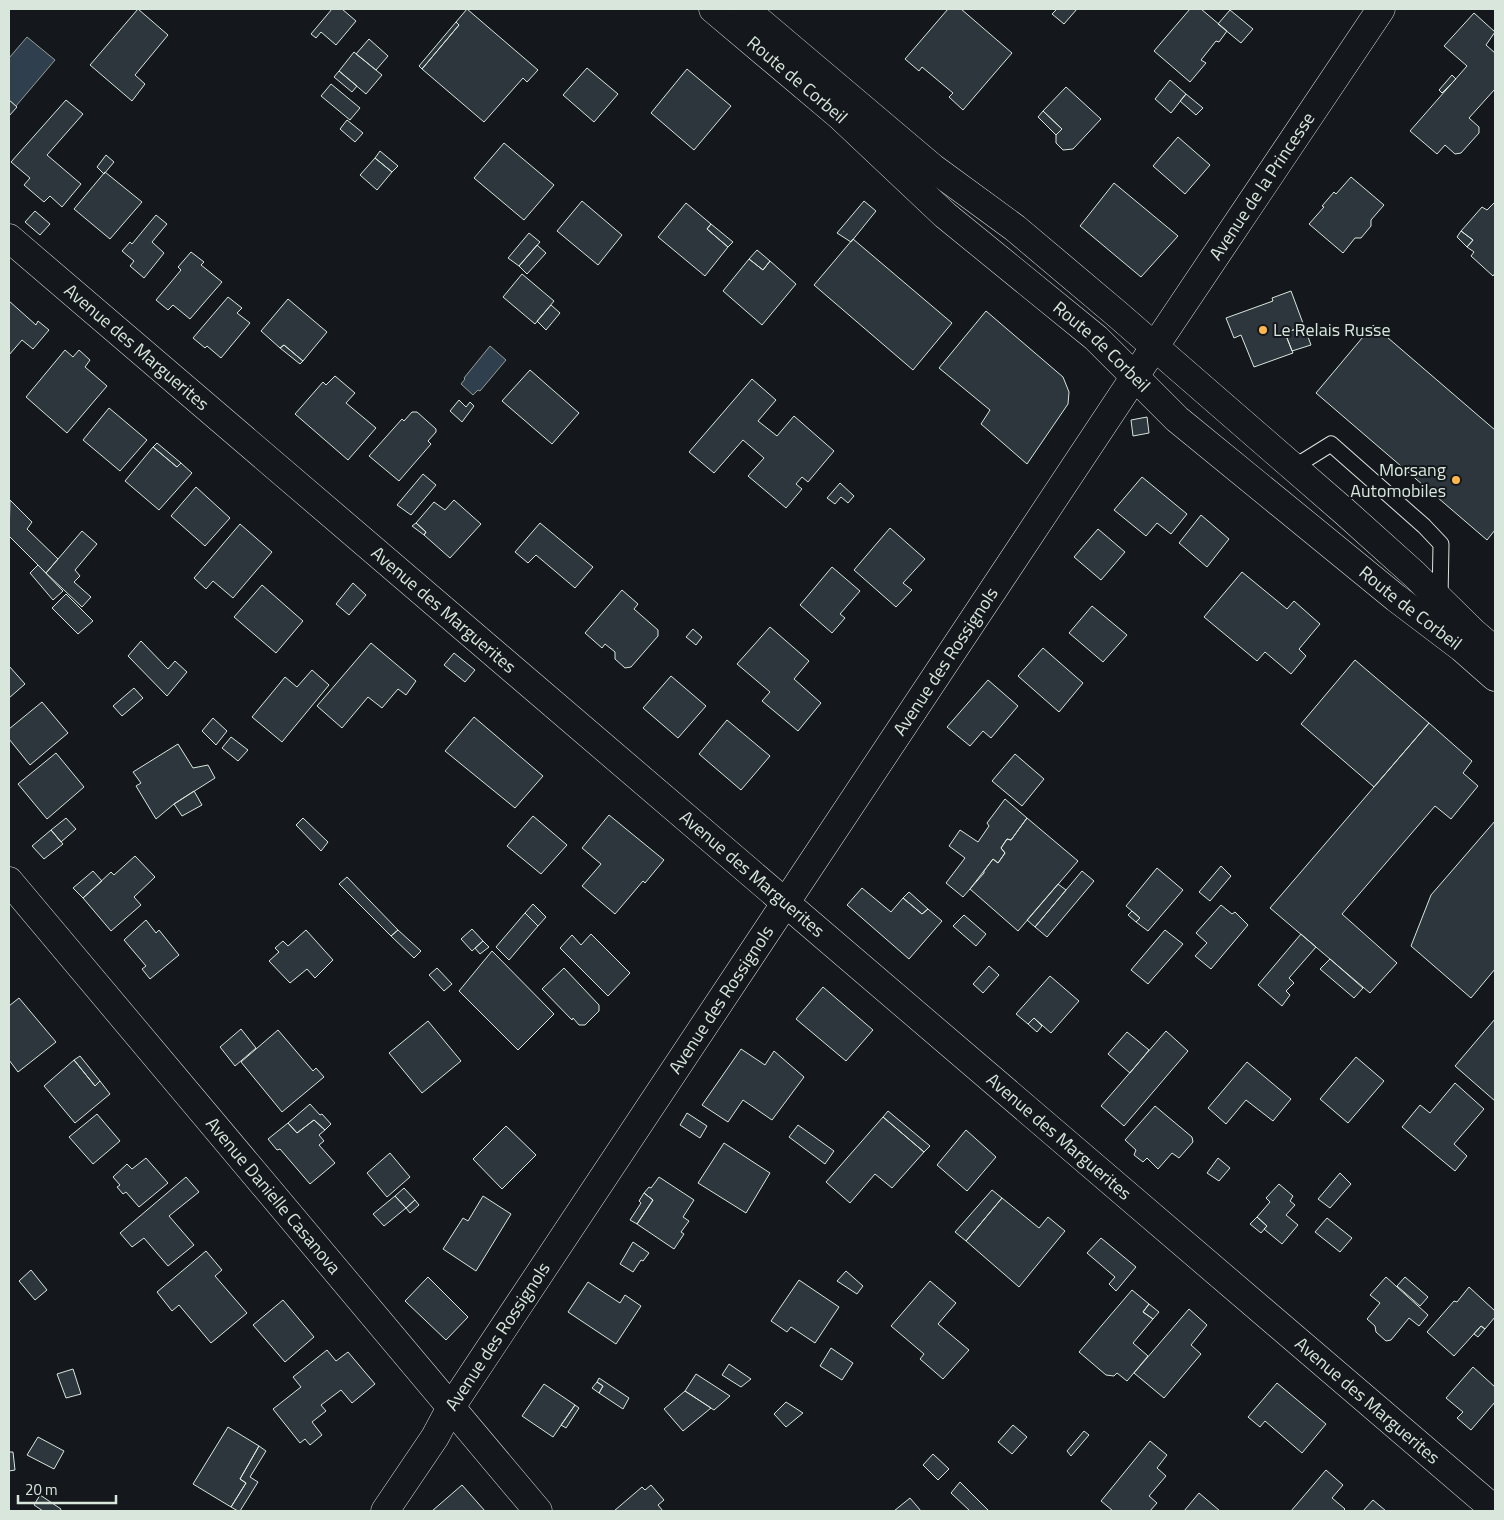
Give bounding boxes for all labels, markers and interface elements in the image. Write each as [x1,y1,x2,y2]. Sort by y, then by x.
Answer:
street label: Route de Corbeil [741,29,854,130]
street label: Avenue de la Princesse [1202,106,1321,265]
street label: Avenue des Marguerites [58,277,215,417]
street label: Route de Corbeil [1047,294,1157,398]
place label: Le Relais Russe [1273,316,1390,343]
marker: Le Relais Russe [1257,324,1269,336]
place label: Morsang Automobiles [1350,456,1446,504]
marker: Morsang Automobiles [1450,474,1462,486]
street label: Avenue des Marguerites [365,540,522,679]
street label: Route de Corbeil [1353,559,1468,656]
street label: Avenue des Rossignols [886,581,1004,741]
street label: Avenue des Marguerites [674,804,831,943]
street label: Avenue des Rossignols [662,920,780,1079]
street label: Avenue des Marguerites [981,1066,1138,1206]
street label: Avenue Danielle Casanova [200,1111,348,1280]
street label: Avenue des Rossignols [438,1256,557,1416]
street label: Avenue des Marguerites [1289,1330,1446,1470]
scale bar [18,1472,115,1504]
text: 20 m [25,1478,58,1501]

